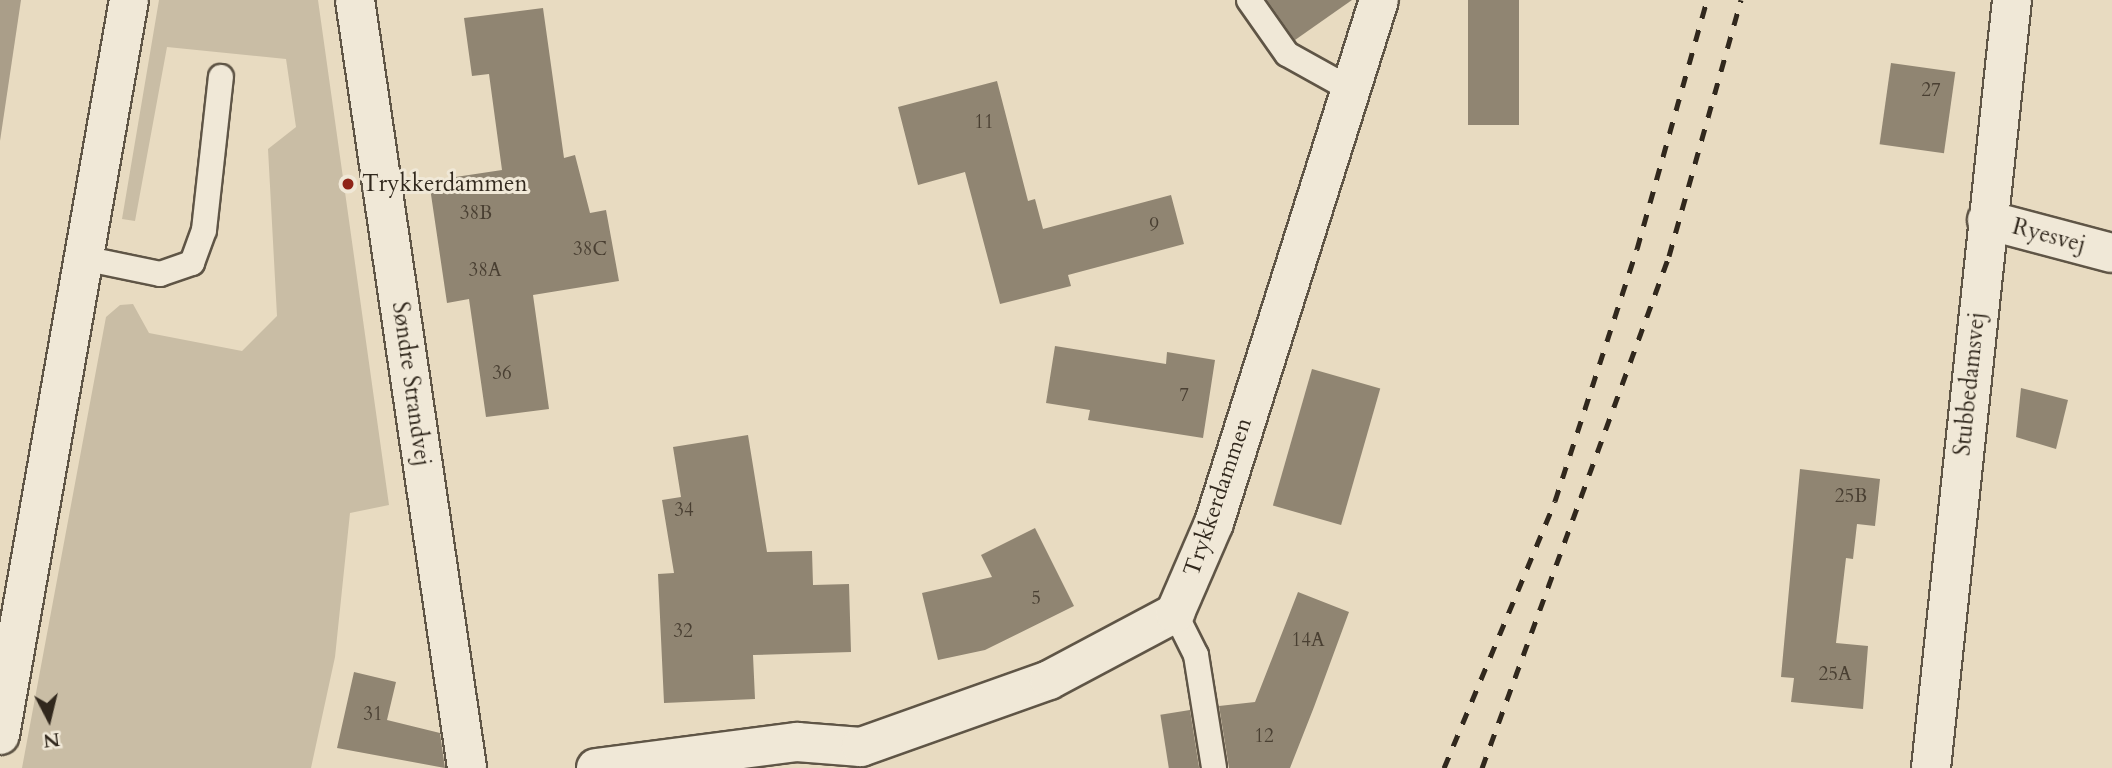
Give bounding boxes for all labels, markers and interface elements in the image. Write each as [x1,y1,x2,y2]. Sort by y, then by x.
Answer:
house number: 27 [1921,80,1941,102]
house number: 11 [974,112,994,134]
place label: Trykkerdammen [362,170,527,198]
marker: Trykkerdammen [340,176,356,192]
house number: 38B [460,203,492,225]
street label: Ryesvej [2009,213,2089,259]
house number: 9 [1149,215,1159,237]
house number: 38C [573,239,607,261]
house number: 38A [469,260,501,282]
street label: Søndre Strandvej [386,300,436,468]
street label: Stubbedamsvej [1949,311,1991,457]
house number: 36 [492,363,512,385]
house number: 7 [1179,385,1189,407]
street label: Trykkerdammen [1178,414,1258,580]
house number: 25B [1835,486,1867,508]
house number: 34 [674,500,694,522]
house number: 5 [1031,588,1041,610]
house number: 32 [673,621,693,643]
house number: 14A [1292,630,1324,652]
house number: 25A [1819,664,1851,686]
north arrow [14,684,84,754]
house number: 31 [363,704,383,726]
text: N [42,726,61,754]
house number: 12 [1254,726,1274,748]

